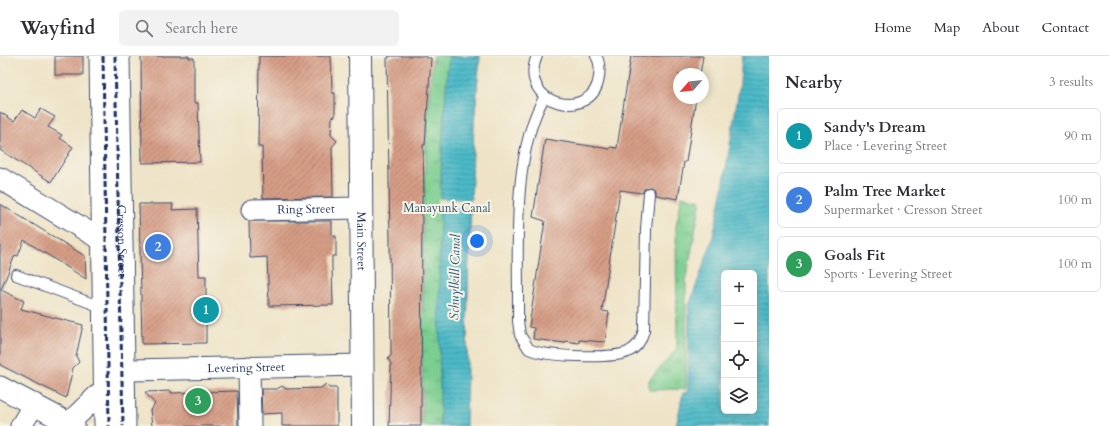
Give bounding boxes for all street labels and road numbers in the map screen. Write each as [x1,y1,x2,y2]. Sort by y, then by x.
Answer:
street label: Ring Street [277,200,335,218]
street label: Cresson Street [113,205,131,278]
street label: Main Street [353,212,370,271]
street label: Levering Street [207,359,285,376]

